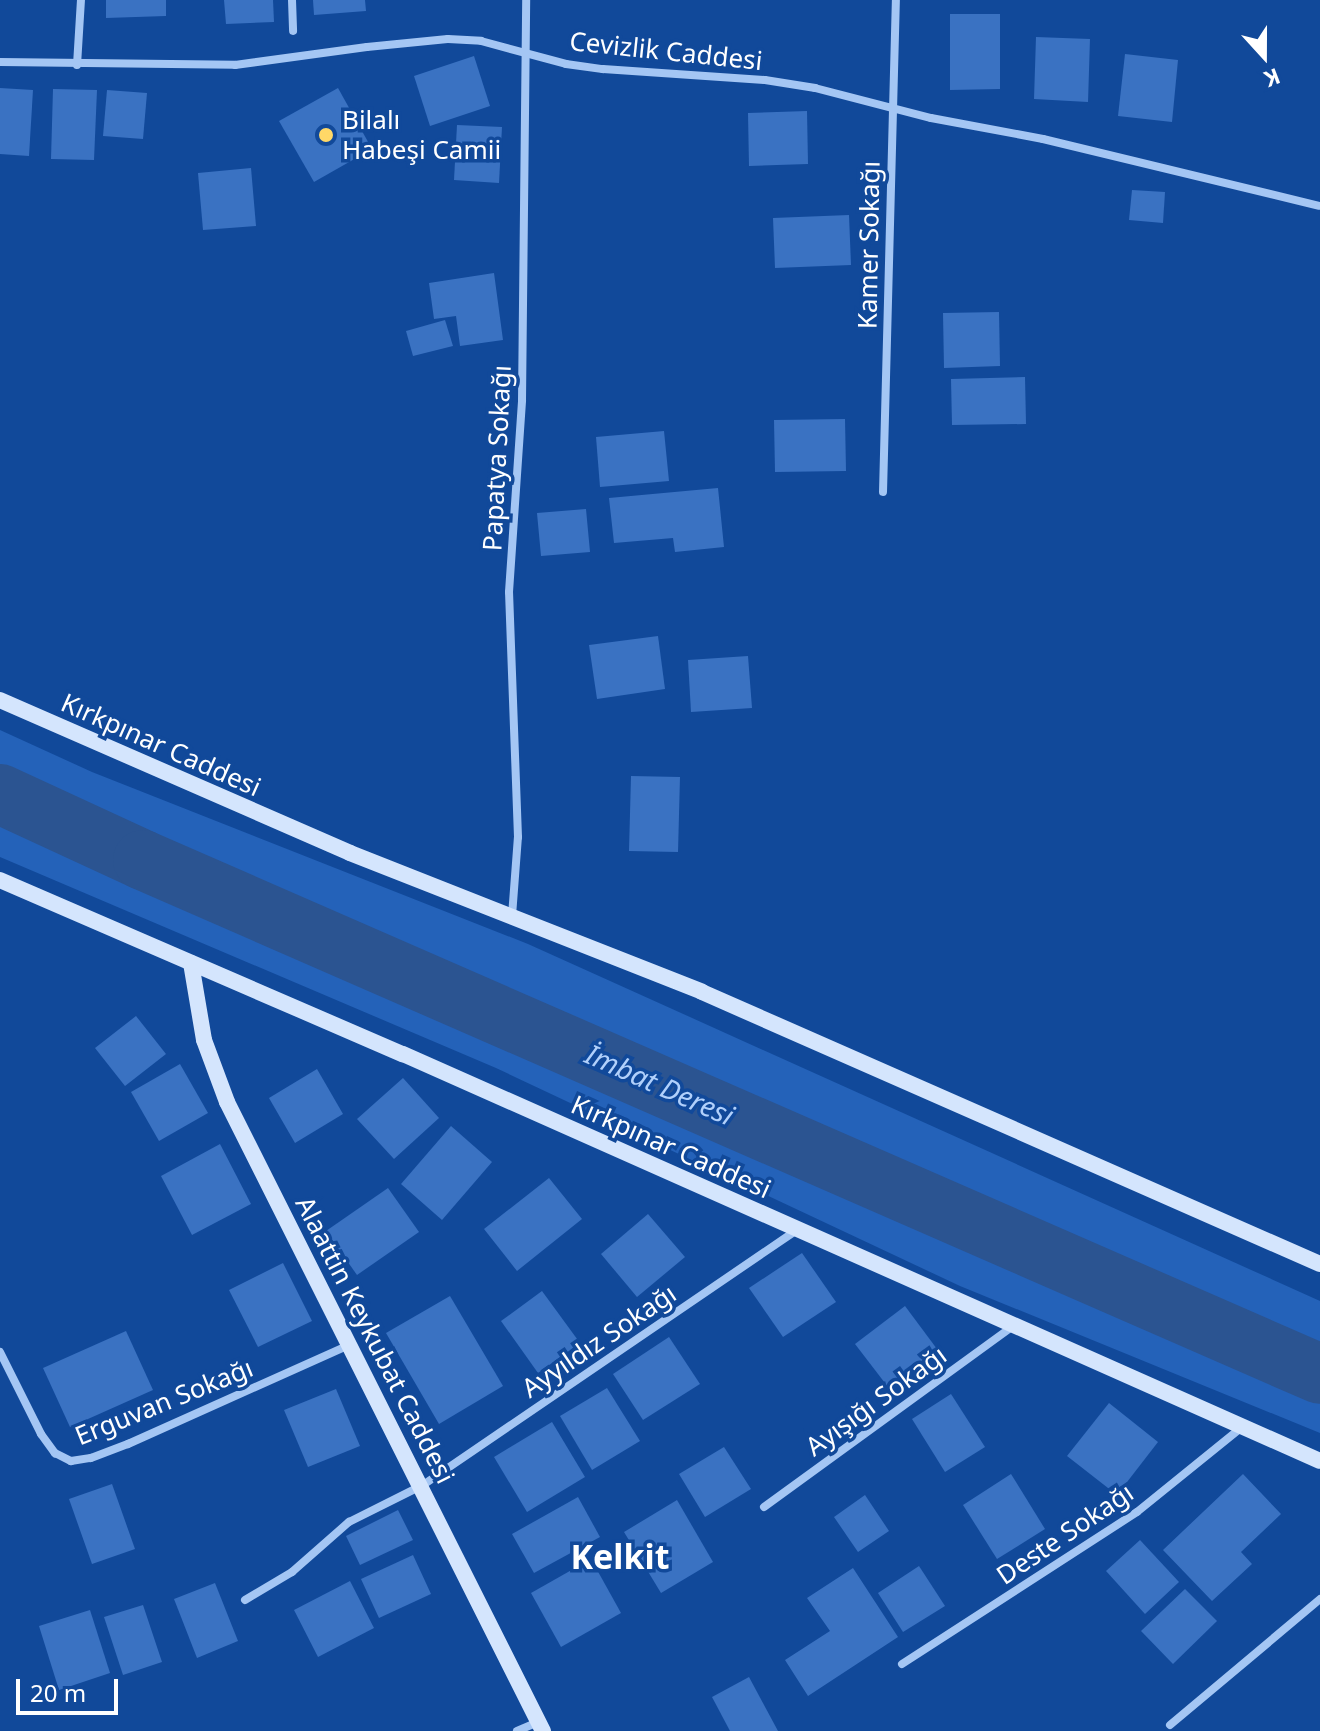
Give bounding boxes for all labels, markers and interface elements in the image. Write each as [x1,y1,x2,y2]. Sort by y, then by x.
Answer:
north arrow [1224,16,1304,96]
street label: Cevizlik Caddesi [568,25,764,77]
text: K [1260,62,1285,95]
place label: Bilalı Habeşi Camii [342,104,501,166]
marker: Bilalı Habeşi Camii [317,126,335,144]
street label: Kamer Sokağı [852,161,886,329]
street label: Papatya Sokağı [477,364,517,552]
street label: Kırkpınar Caddesi [56,687,266,803]
water label: İmbat Deresi [581,1036,739,1132]
street label: Kırkpınar Caddesi [566,1089,776,1205]
street label: Alaattin Keykubat Caddesi [289,1191,461,1489]
street label: Ayyıldız Sokağı [516,1278,682,1404]
street label: Ayışığı Sokağı [800,1339,952,1463]
street label: Erguvan Sokağı [71,1352,257,1452]
street label: Deste Sokağı [991,1477,1139,1591]
district label: Kelkit [570,1537,670,1577]
scale bar [20,1663,122,1713]
text: 20 m [30,1676,86,1709]

